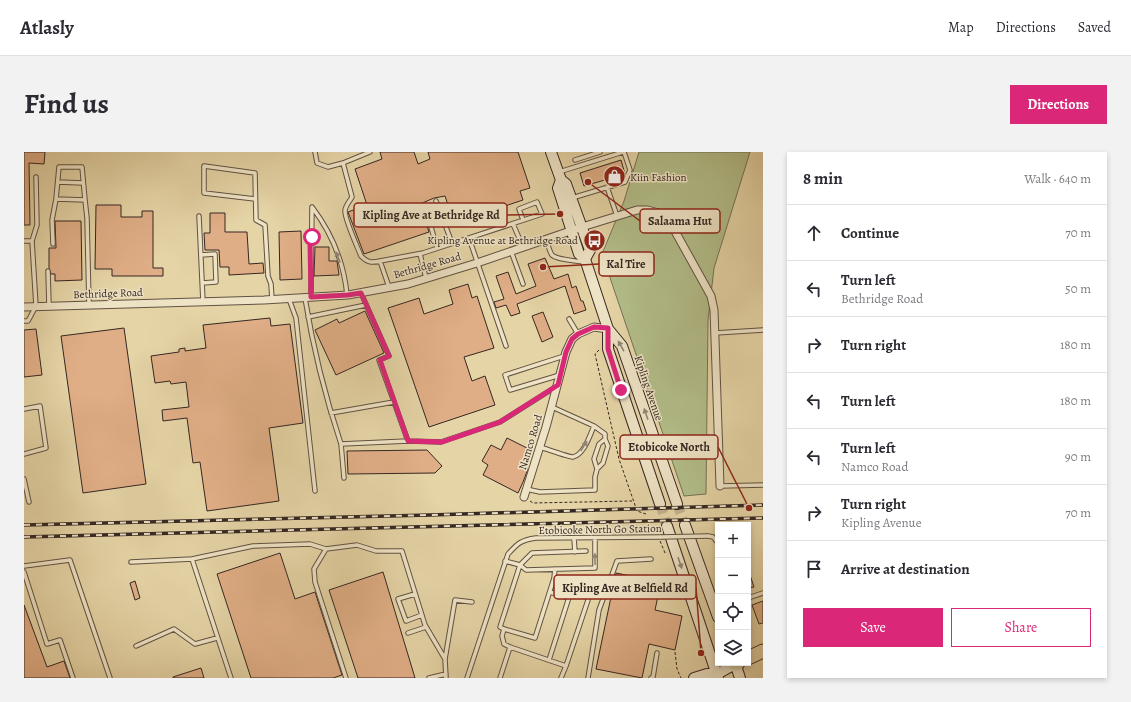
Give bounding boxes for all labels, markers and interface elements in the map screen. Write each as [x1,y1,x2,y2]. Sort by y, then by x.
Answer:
text: Atlasly [20,15,74,41]
text: Map [948,18,974,37]
text: Directions [996,18,1056,37]
text: Saved [1078,18,1111,37]
text: Find us [24,85,109,123]
button: Directions [1010,85,1107,124]
shop icon: Kiin Fashion [601,164,627,190]
text: 8 min [803,167,843,190]
place label: Kiin Fashion [630,170,687,185]
text: Walk · 640 m [1024,170,1091,187]
callout: Kipling Ave at Bethridge Rd [354,203,507,227]
text: Kipling Ave at Bethridge Rd [362,207,500,223]
callout: Salaama Hut [640,209,720,233]
text: Salaama Hut [648,213,712,229]
icon: ahead [803,222,825,244]
text: Continue [841,223,899,243]
text: 70 m [1065,224,1091,241]
bus stop icon: Kipling Avenue at Bethridge Road [581,227,607,253]
route start [303,228,321,246]
place label: Kipling Avenue at Bethridge Road [427,233,578,248]
street label: Bethridge Road [392,249,463,282]
one-way arrow [335,251,341,263]
callout: Kal Tire [599,252,654,276]
text: Kal Tire [606,256,646,272]
text: Turn left [841,270,896,290]
icon: left [803,278,825,300]
text: 50 m [1065,280,1091,297]
street label: Bethridge Road [73,285,143,302]
text: Bethridge Road [841,290,923,307]
icon: right [803,334,825,356]
text: Turn right [841,335,906,355]
text: 180 m [1060,336,1091,353]
one-way arrow [617,340,624,352]
street label: Kipling Avenue [630,354,667,423]
route end [612,381,630,399]
icon: left [803,390,825,412]
text: Turn left [841,391,896,411]
text: 180 m [1060,392,1091,409]
one-way arrow [642,408,648,420]
street label: Namco Road [515,413,546,472]
callout: Etobicoke North [620,435,718,459]
text: Turn left [841,438,896,458]
text: Etobicoke North [628,439,710,455]
one-way arrow [580,441,588,451]
icon: left [803,446,825,468]
text: 90 m [1065,448,1091,465]
text: Namco Road [841,458,908,475]
text: Turn right [841,494,906,514]
icon: right [803,502,825,524]
text: 70 m [1065,504,1091,521]
text: Kipling Avenue [841,514,921,531]
street label: Etobicoke North Go Station [538,521,662,538]
map controls [715,522,751,666]
button: + [715,522,751,558]
one-way arrow [592,552,598,565]
one-way arrow [677,557,683,569]
button: − [715,558,751,594]
icon: arrive [803,558,825,580]
text: Arrive at destination [841,559,970,579]
callout: Kipling Ave at Belfield Rd [554,575,696,599]
text: Kipling Ave at Belfield Rd [562,580,689,596]
button: locate [715,594,751,630]
button: Save [803,608,943,647]
button: Share [951,608,1091,647]
button: layers [715,630,751,666]

